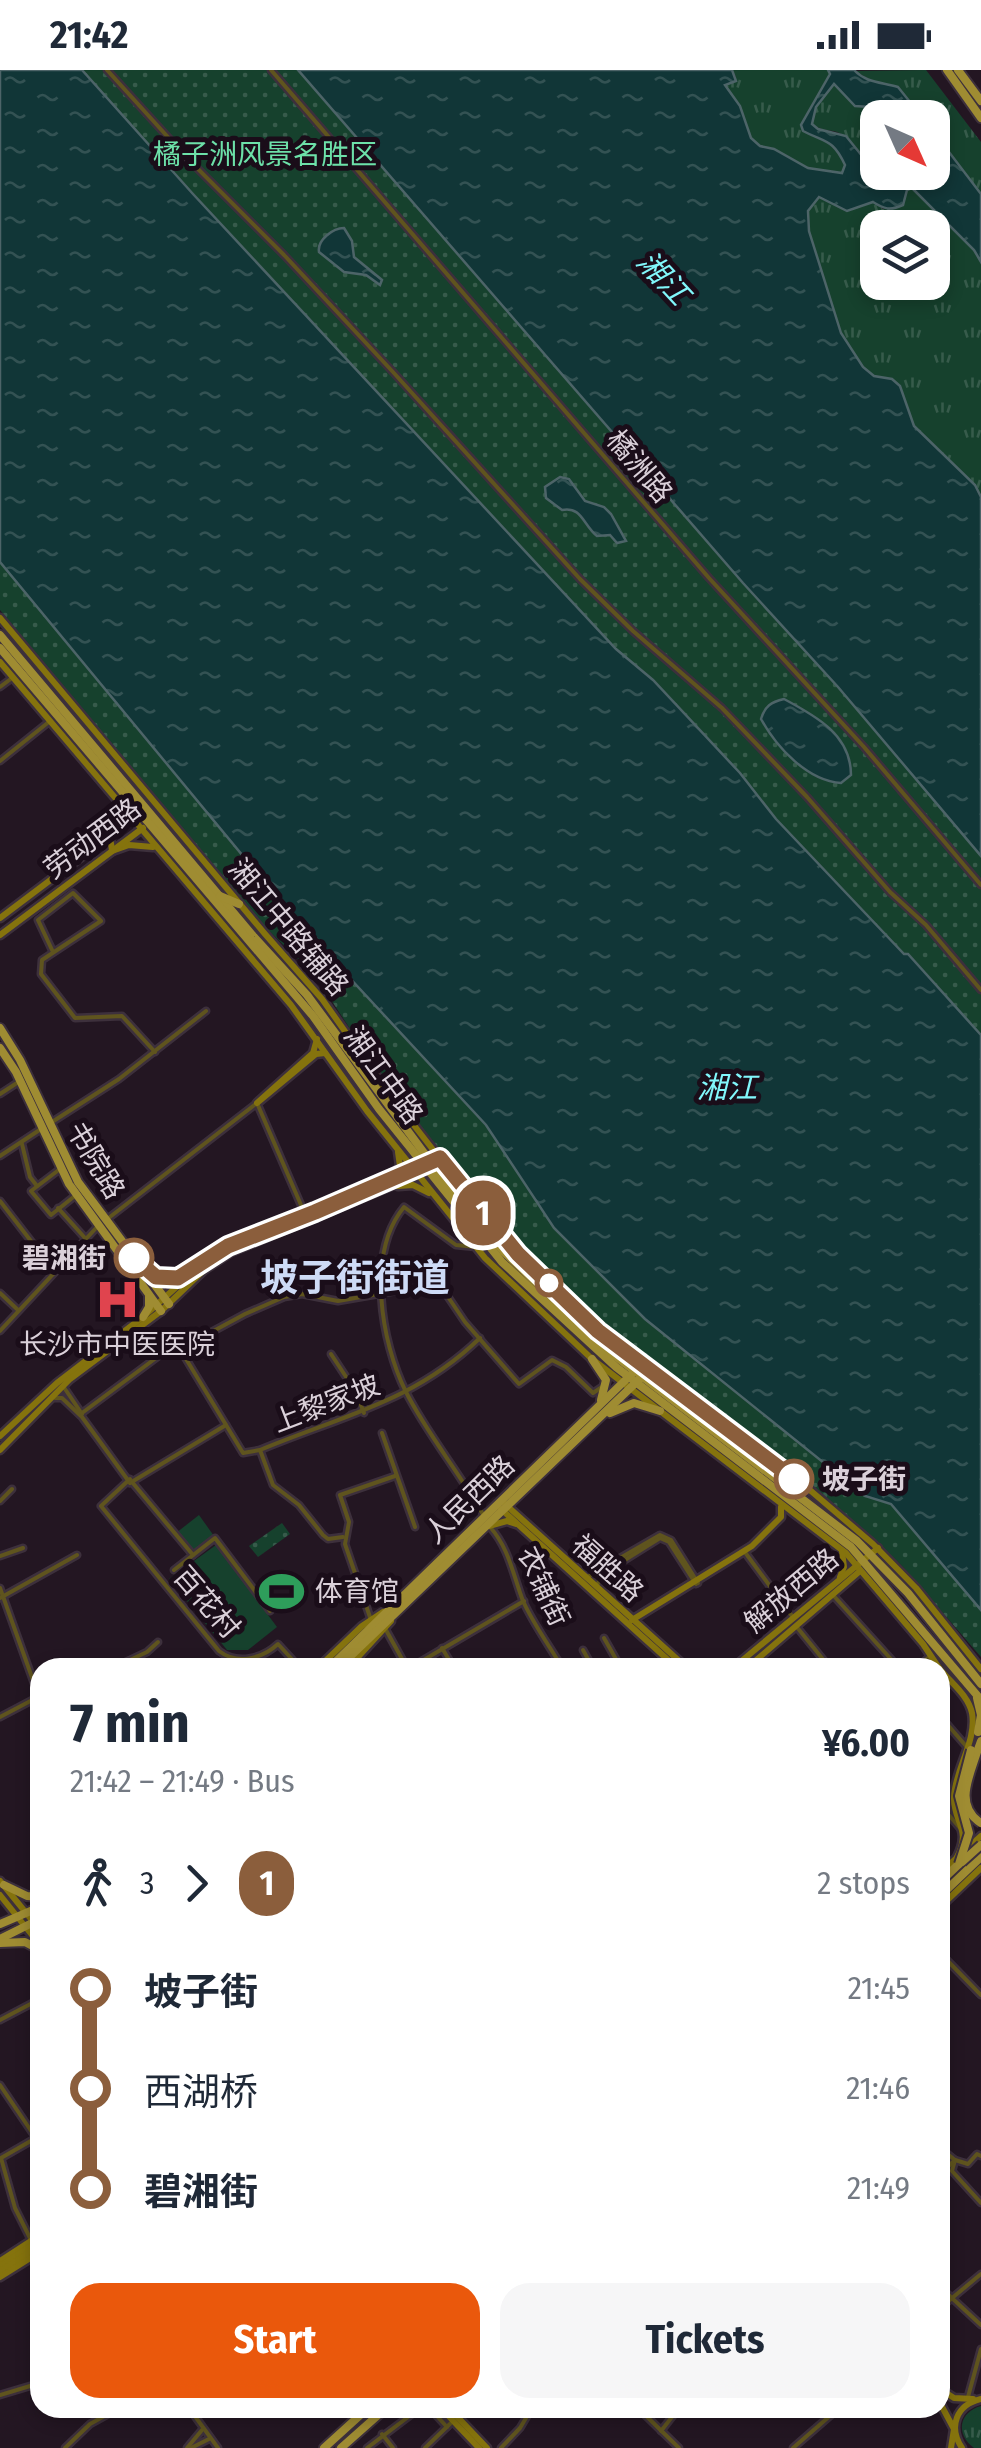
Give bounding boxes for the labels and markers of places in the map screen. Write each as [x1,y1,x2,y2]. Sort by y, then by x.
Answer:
marker: 碧湘街 [115,1239,153,1277]
place label: 碧湘街 [22,1242,106,1275]
unlabelled marker [536,1270,562,1296]
hospital icon: 长沙市中医医院 [93,1275,141,1323]
place label: 长沙市中医医院 [19,1328,215,1361]
marker: 坡子街 [775,1460,813,1498]
place label: 坡子街 [822,1463,906,1496]
sports icon: 体育馆 [258,1567,306,1615]
place label: 体育馆 [315,1575,399,1608]

